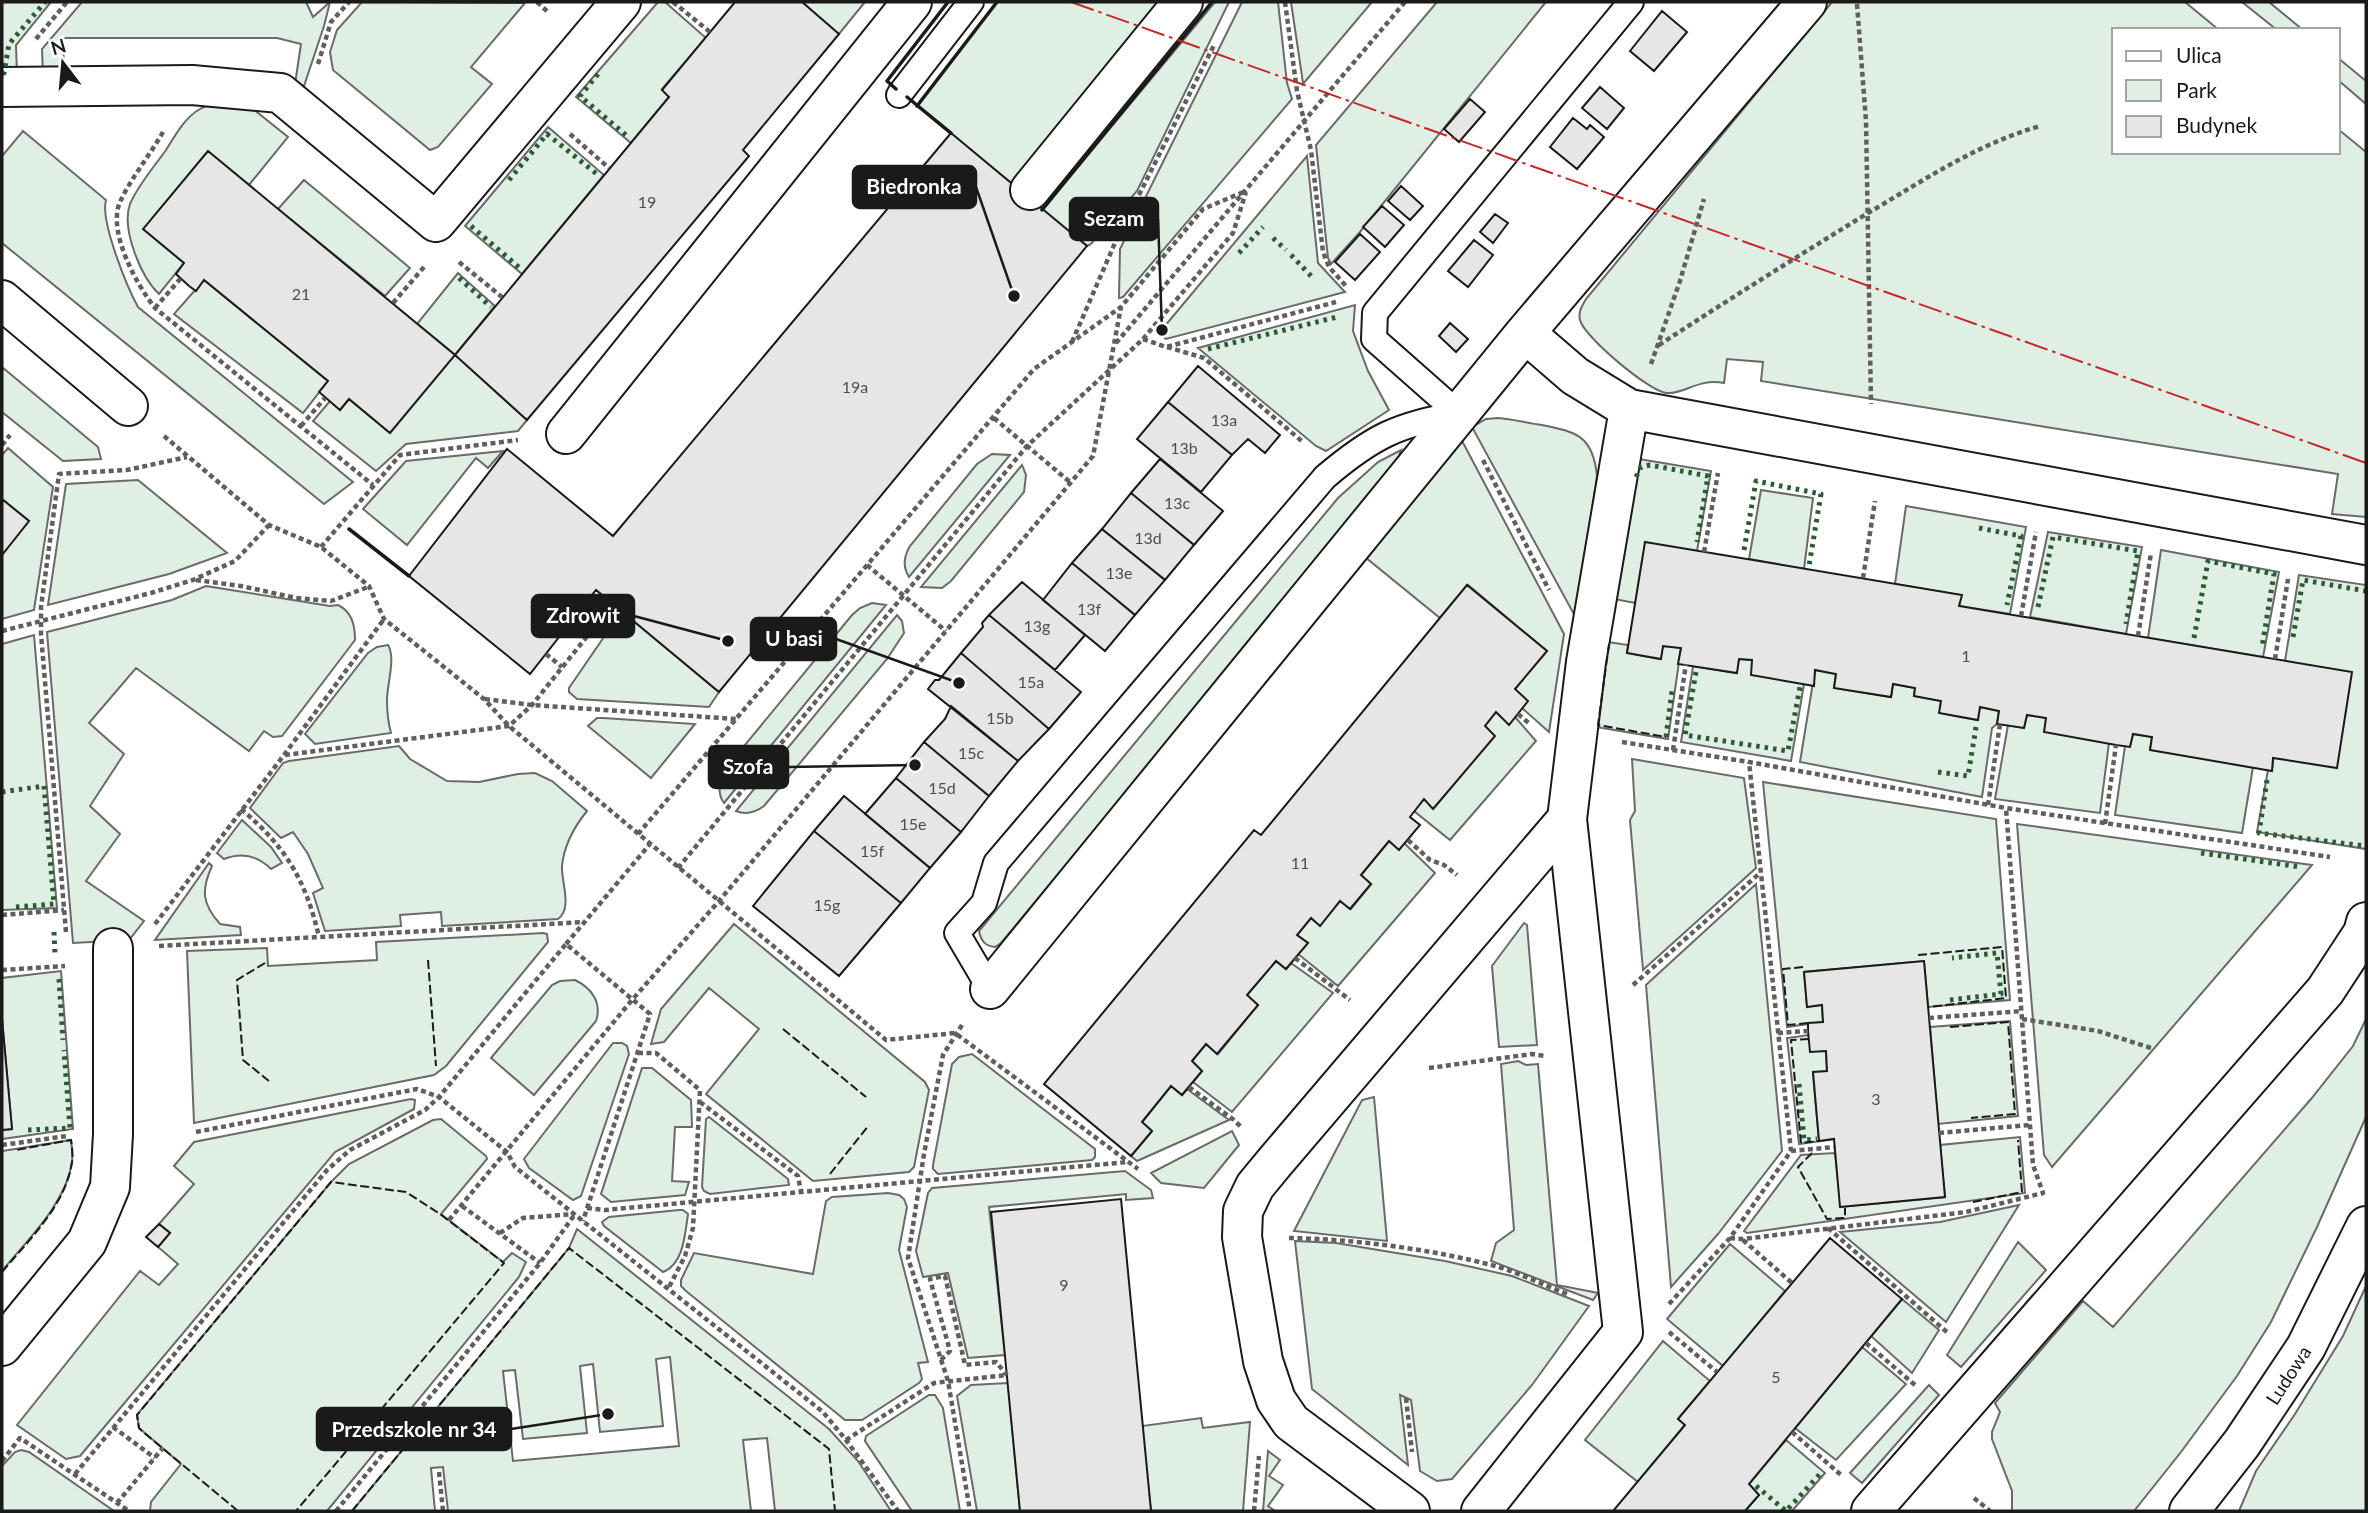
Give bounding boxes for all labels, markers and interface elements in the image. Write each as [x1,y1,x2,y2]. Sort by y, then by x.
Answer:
north arrow [28,28,98,98]
legend [2112,28,2340,154]
text: N [48,33,68,59]
text: Ulica [2176,42,2222,67]
text: Park [2176,77,2217,102]
text: Budynek [2176,112,2257,137]
callout: Biedronka [853,166,976,208]
text: Biedronka [866,173,962,198]
house number: 19 [638,192,656,211]
callout: Sezam [1070,198,1158,240]
text: Sezam [1084,205,1144,230]
house number: 21 [292,284,310,303]
house number: 19a [842,377,868,396]
house number: 13a [1211,410,1237,429]
house number: 13b [1170,438,1198,457]
house number: 13c [1164,493,1190,512]
house number: 13d [1134,528,1162,547]
house number: 13e [1105,563,1133,582]
callout: Zdrowit [532,595,634,637]
house number: 13f [1077,599,1101,618]
text: Zdrowit [546,602,620,627]
house number: 13g [1024,616,1050,635]
callout: U basi [751,618,836,660]
text: U basi [765,625,823,650]
house number: 1 [1961,646,1971,665]
house number: 15a [1018,672,1044,691]
house number: 15b [986,708,1014,727]
house number: 15c [958,743,984,762]
callout: Szofa [709,746,788,788]
text: Szofa [723,753,773,778]
house number: 15d [928,778,956,797]
house number: 15e [899,814,927,833]
house number: 15f [860,841,884,860]
house number: 11 [1291,853,1309,872]
house number: 15g [814,895,840,914]
house number: 3 [1871,1089,1881,1108]
house number: 9 [1059,1275,1069,1294]
street label: Ludowa [2261,1341,2315,1409]
house number: 5 [1771,1367,1781,1386]
callout: Przedszkole nr 34 [317,1408,511,1450]
text: Przedszkole nr 34 [331,1416,497,1441]

